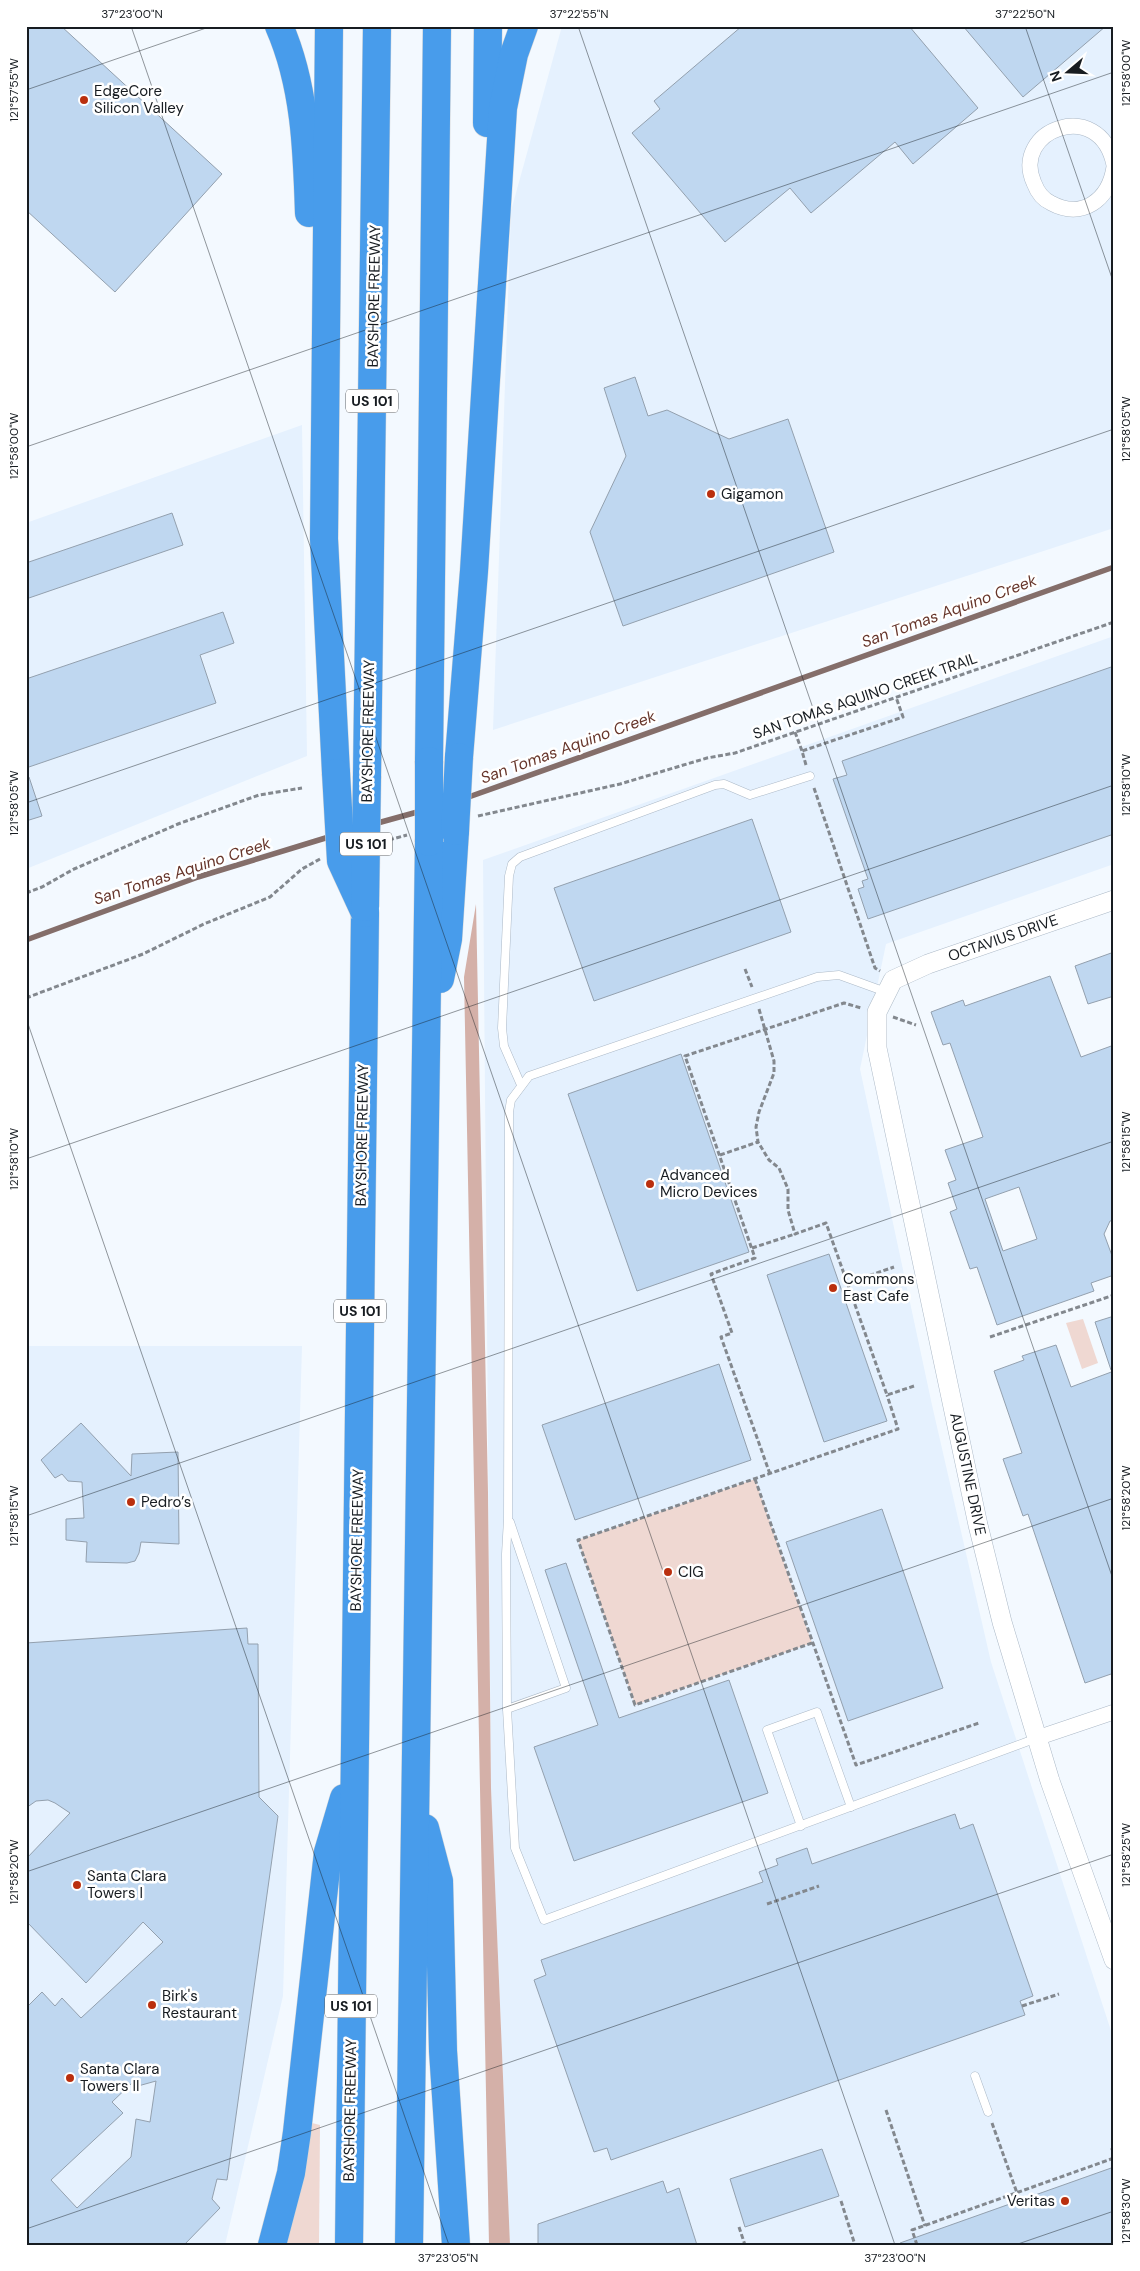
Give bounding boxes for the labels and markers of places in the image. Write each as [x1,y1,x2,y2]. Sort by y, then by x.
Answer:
place label: EdgeCore Silicon Valley [94,81,185,118]
marker: EdgeCore Silicon Valley [78,94,90,106]
place label: Gigamon [721,484,783,504]
marker: Gigamon [705,488,717,500]
place label: Advanced Micro Devices [660,1165,758,1202]
marker: Advanced Micro Devices [644,1178,656,1190]
place label: Commons East Cafe [843,1269,914,1306]
marker: Commons East Cafe [827,1282,839,1294]
place label: Pedro’s [141,1492,191,1512]
marker: Pedro’s [125,1496,137,1508]
place label: CIG [678,1562,704,1582]
marker: CIG [662,1566,674,1578]
place label: Santa Clara Towers I [87,1866,166,1903]
marker: Santa Clara Towers I [71,1879,83,1891]
place label: Birk's Restaurant [162,1986,237,2023]
marker: Birk's Restaurant [146,1999,158,2011]
place label: Santa Clara Towers II [80,2059,159,2096]
marker: Santa Clara Towers II [64,2072,76,2084]
place label: Veritas [1007,2191,1055,2211]
marker: Veritas [1059,2195,1071,2207]

